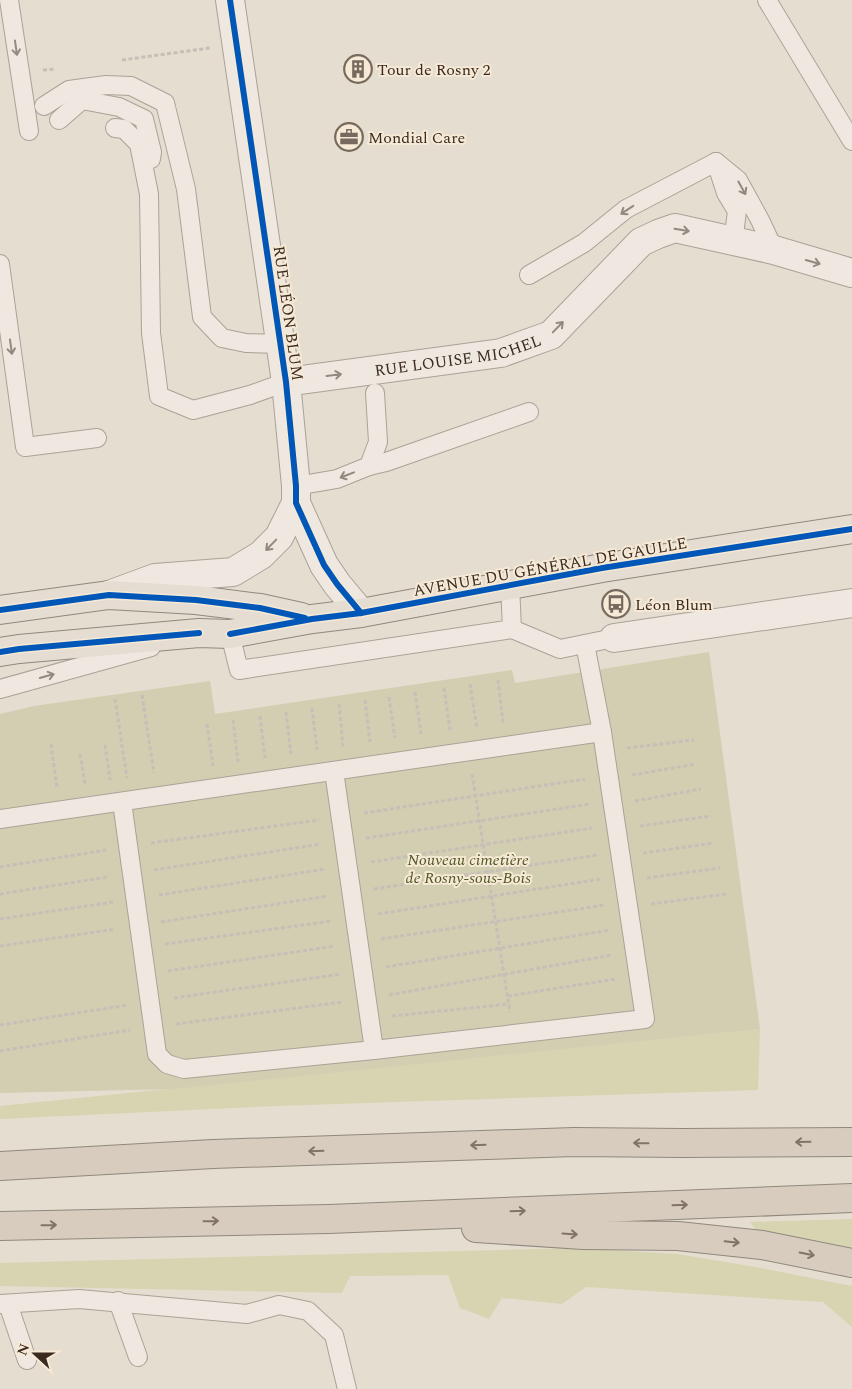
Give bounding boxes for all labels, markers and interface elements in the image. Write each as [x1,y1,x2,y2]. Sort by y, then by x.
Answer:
one-way arrow [11,40,21,56]
building icon: Tour de Rosny 2 [343,54,373,84]
place label: Tour de Rosny 2 [377,58,491,82]
office icon: Mondial Care [334,122,364,152]
place label: Mondial Care [368,126,465,150]
one-way arrow [738,180,747,195]
one-way arrow [620,205,634,215]
one-way arrow [674,226,690,236]
street label: RUE LÉON BLUM [267,244,309,382]
one-way arrow [804,257,820,267]
one-way arrow [552,321,564,333]
street label: RUE LOUISE MICHEL [373,328,545,383]
one-way arrow [7,339,17,355]
one-way arrow [325,370,341,380]
one-way arrow [340,471,355,480]
street label: AVENUE DU GÉNÉRAL DE GAULLE [411,531,689,603]
one-way arrow [265,539,277,551]
bus stop icon: Léon Blum [601,589,631,619]
place label: Léon Blum [635,593,713,617]
one-way arrow [39,670,55,680]
park label: Nouveau cimetière de Rosny-sous-Bois [405,848,531,890]
one-way arrow [796,1137,812,1147]
one-way arrow [633,1138,650,1148]
one-way arrow [471,1141,487,1150]
one-way arrow [308,1146,324,1155]
one-way arrow [672,1200,688,1209]
one-way arrow [510,1206,526,1216]
one-way arrow [203,1217,219,1226]
one-way arrow [40,1220,56,1230]
one-way arrow [562,1230,578,1239]
one-way arrow [724,1237,740,1247]
one-way arrow [798,1250,814,1260]
north arrow [10,1329,60,1379]
text: N [11,1340,35,1359]

